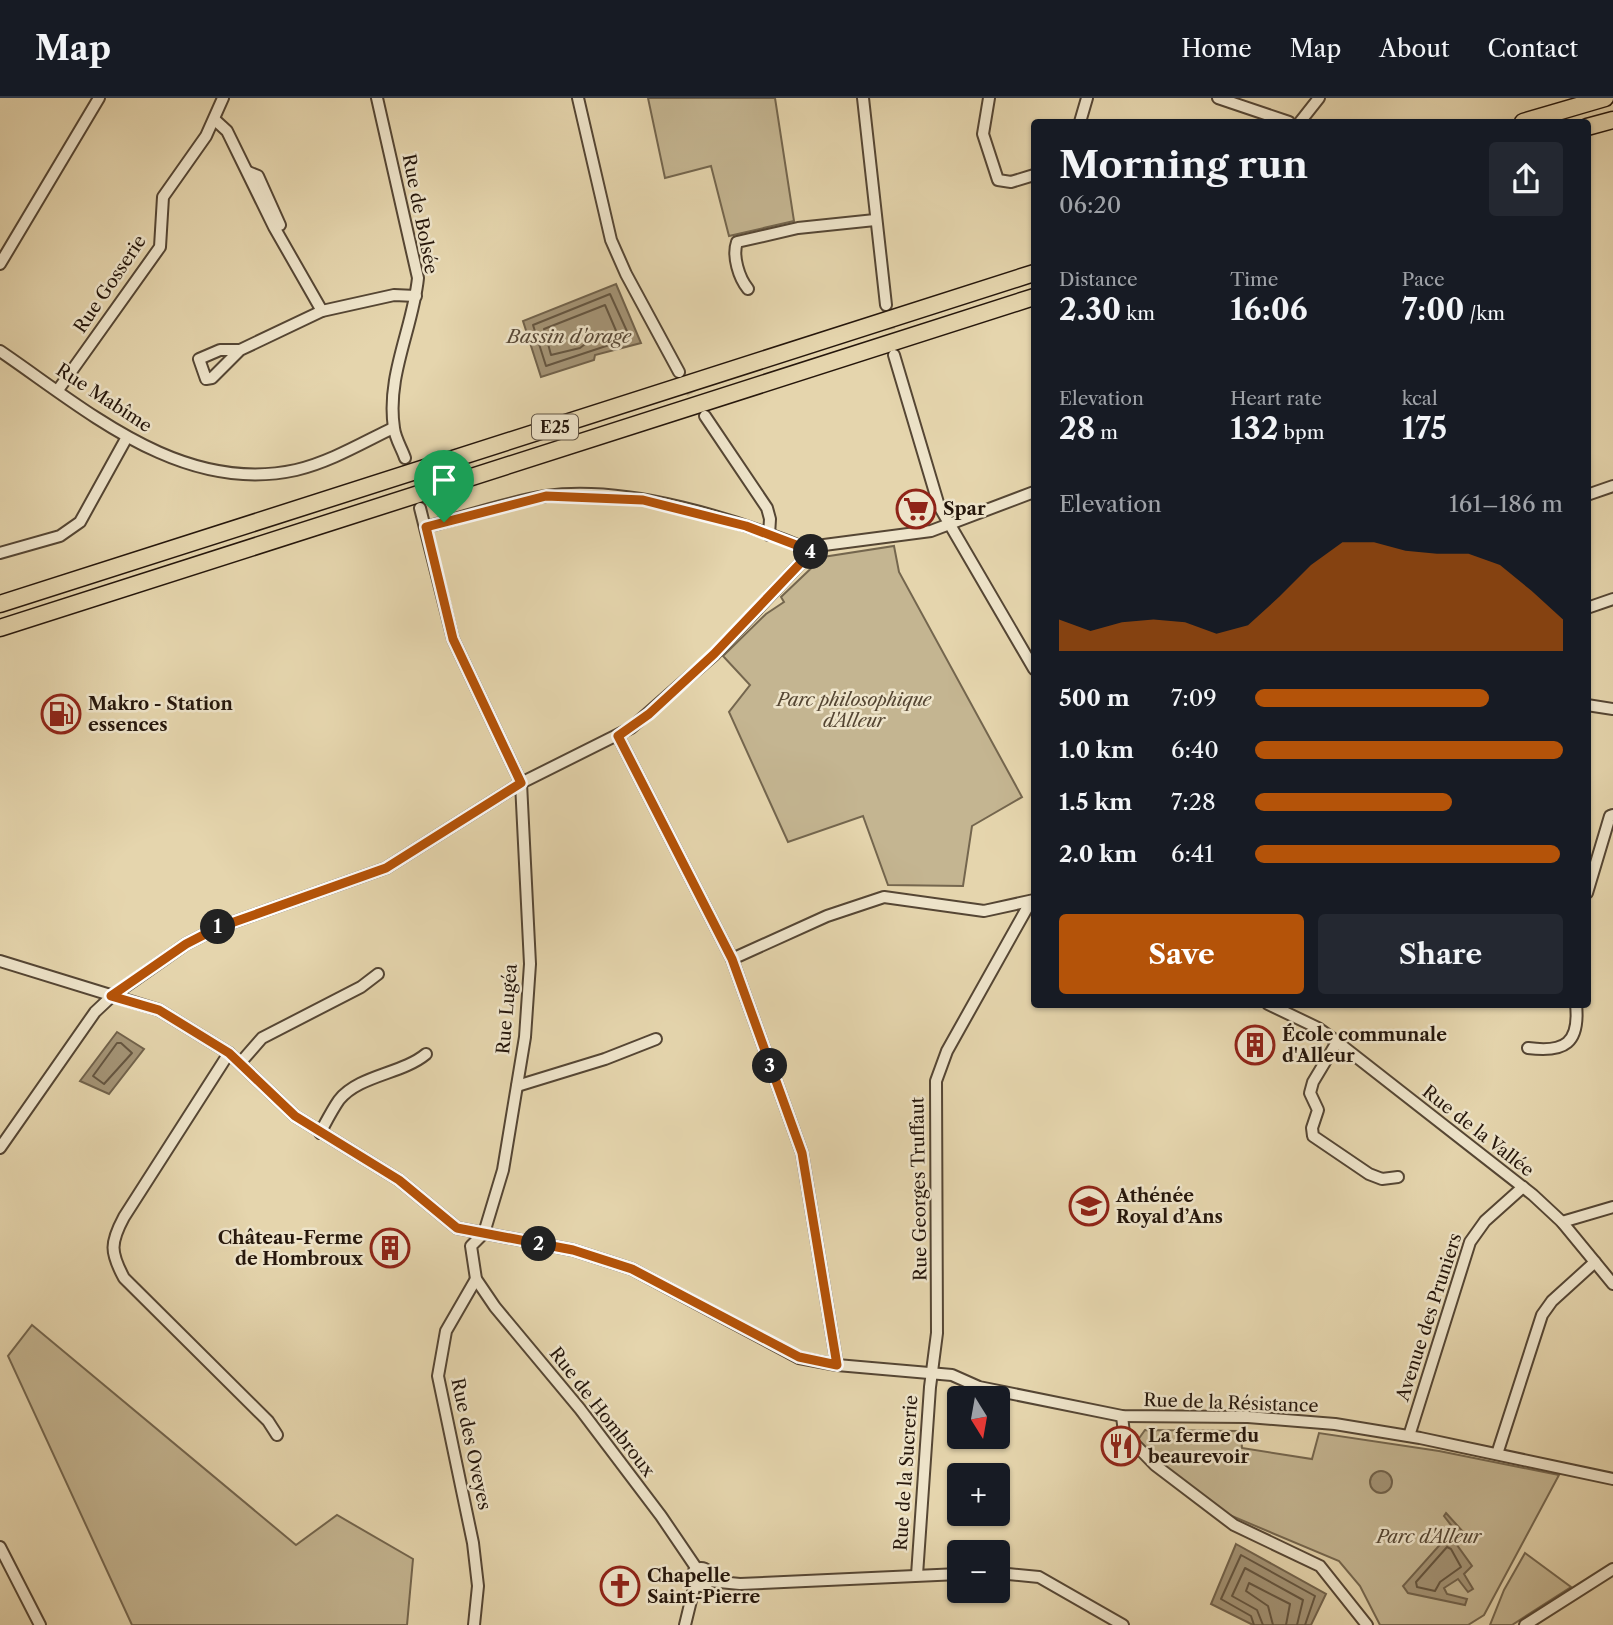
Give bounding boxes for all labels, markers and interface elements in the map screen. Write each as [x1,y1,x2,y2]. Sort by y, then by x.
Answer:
text: Map [35,28,111,69]
text: Home [1181,34,1252,63]
text: Map [1290,34,1341,63]
text: About [1379,34,1450,63]
text: Contact [1488,34,1578,63]
text: Morning run [1059,141,1308,188]
button: share [1489,142,1563,216]
street label: Rue de Bolsée [398,152,442,276]
text: 06:20 [1059,191,1121,219]
street label: Rue Gosserie [69,231,151,337]
text: Distance [1059,268,1138,291]
text: Time [1230,268,1278,291]
text: Pace [1402,268,1445,291]
text: 2.30 [1059,291,1121,328]
text: 16:06 [1230,291,1308,328]
text: 7:00 [1402,291,1464,328]
text: km [1121,302,1155,325]
text: /km [1464,302,1505,325]
water label: Bassin d'orage [505,325,632,348]
street label: Rue Mabîme [52,359,156,437]
text: Elevation [1059,387,1144,410]
text: Heart rate [1230,387,1322,410]
text: kcal [1402,387,1438,410]
text: 28 [1059,410,1095,447]
text: 132 [1230,410,1279,447]
text: 175 [1402,410,1447,447]
road number: E25 [532,414,578,440]
text: m [1095,421,1118,444]
text: bpm [1279,421,1324,444]
pin [414,450,474,522]
icon: arrive [425,461,463,499]
supermarket icon: Spar [895,488,937,530]
text: Elevation [1059,490,1162,518]
text: 161–186 m [1449,490,1563,518]
place label: Spar [943,498,986,520]
pin: 4 [794,534,828,570]
text: 4 [805,540,816,563]
text: 500 m [1059,684,1130,712]
text: 7:09 [1171,684,1217,712]
park label: Parc philosophique d'Alleur [775,689,932,732]
fuel station icon: Makro - Station essences [40,693,82,735]
place label: Makro - Station essences [88,693,234,736]
text: 1.0 km [1059,736,1134,764]
text: 6:40 [1171,736,1219,764]
text: 1.5 km [1059,788,1132,816]
text: 7:28 [1171,788,1216,816]
text: 2.0 km [1059,840,1137,868]
text: 6:41 [1171,840,1214,868]
pin: 1 [200,910,235,944]
button: Save [1059,914,1304,994]
button: Share [1318,914,1563,994]
text: 1 [213,915,222,938]
street label: Rue Lugéa [492,962,522,1055]
place label: École communale d'Alleur [1282,1023,1447,1067]
building icon: École communale d'Alleur [1234,1024,1276,1066]
pin: 3 [752,1048,788,1084]
text: 3 [764,1054,775,1077]
street label: Rue de la Vallée [1418,1081,1538,1181]
street label: Rue Georges Truffaut [906,1096,932,1281]
school or university icon: Athénée Royal d’Ans [1068,1185,1110,1227]
place label: Athénée Royal d’Ans [1115,1185,1223,1228]
pin: 2 [522,1226,556,1262]
place label: Château-Ferme de Hombroux [218,1227,363,1270]
building icon: Château-Ferme de Hombroux [369,1227,411,1269]
street label: Avenue des Pruniers [1391,1230,1467,1405]
text: 2 [533,1232,544,1255]
street label: Rue de Hombroux [545,1343,660,1482]
street label: Rue des Oveyes [446,1376,496,1512]
north arrow [947,1386,1010,1449]
map controls [947,1386,1010,1603]
street label: Rue de la Résistance [1143,1389,1319,1417]
street label: Rue de la Sucrerie [890,1394,922,1552]
restaurant icon: La ferme du beaurevoir [1100,1425,1142,1467]
place label: La ferme du beaurevoir [1147,1425,1259,1468]
button: + [947,1463,1010,1526]
park label: Parc d'Alleur [1375,1526,1483,1548]
button: − [947,1540,1010,1603]
church icon: Chapelle Saint-Pierre [599,1565,641,1607]
place label: Chapelle Saint-Pierre [647,1565,760,1608]

